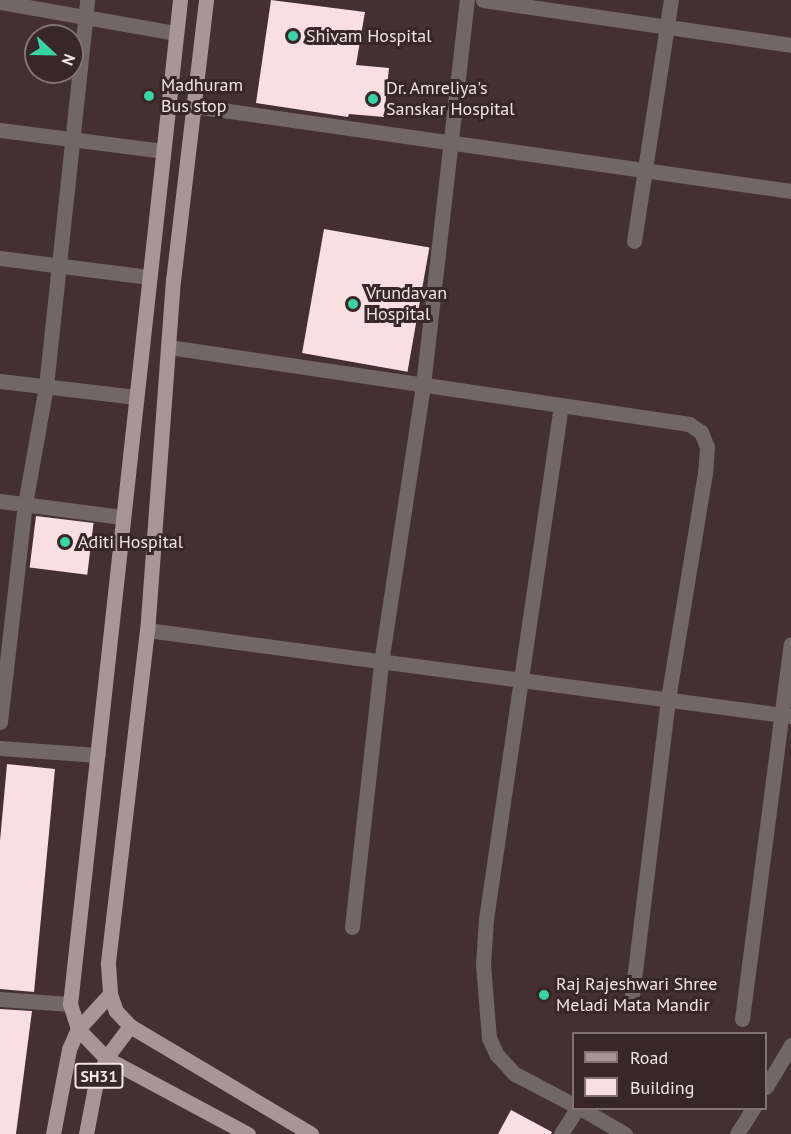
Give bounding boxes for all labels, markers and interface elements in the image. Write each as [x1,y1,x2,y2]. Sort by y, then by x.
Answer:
north arrow [24,24,84,84]
place label: Shivam Hospital [306,25,431,47]
marker: Shivam Hospital [284,27,302,45]
text: N [58,51,80,69]
place label: Madhuram Bus stop [161,75,243,118]
place label: Dr. Amreliya's Sanskar Hospital [386,78,515,121]
marker: Madhuram Bus stop [142,89,156,103]
marker: Dr. Amreliya's Sanskar Hospital [364,90,382,108]
place label: Vrundavan Hospital [366,283,447,326]
marker: Vrundavan Hospital [344,295,362,313]
place label: Aditi Hospital [78,531,183,553]
marker: Aditi Hospital [56,533,74,551]
place label: Raj Rajeshwari Shree Meladi Mata Mandir [556,974,717,1016]
marker: Raj Rajeshwari Shree Meladi Mata Mandir [537,988,551,1002]
legend [572,1032,767,1110]
text: Road [630,1046,668,1069]
road number: SH31 [74,1063,124,1089]
text: Building [630,1076,694,1099]

